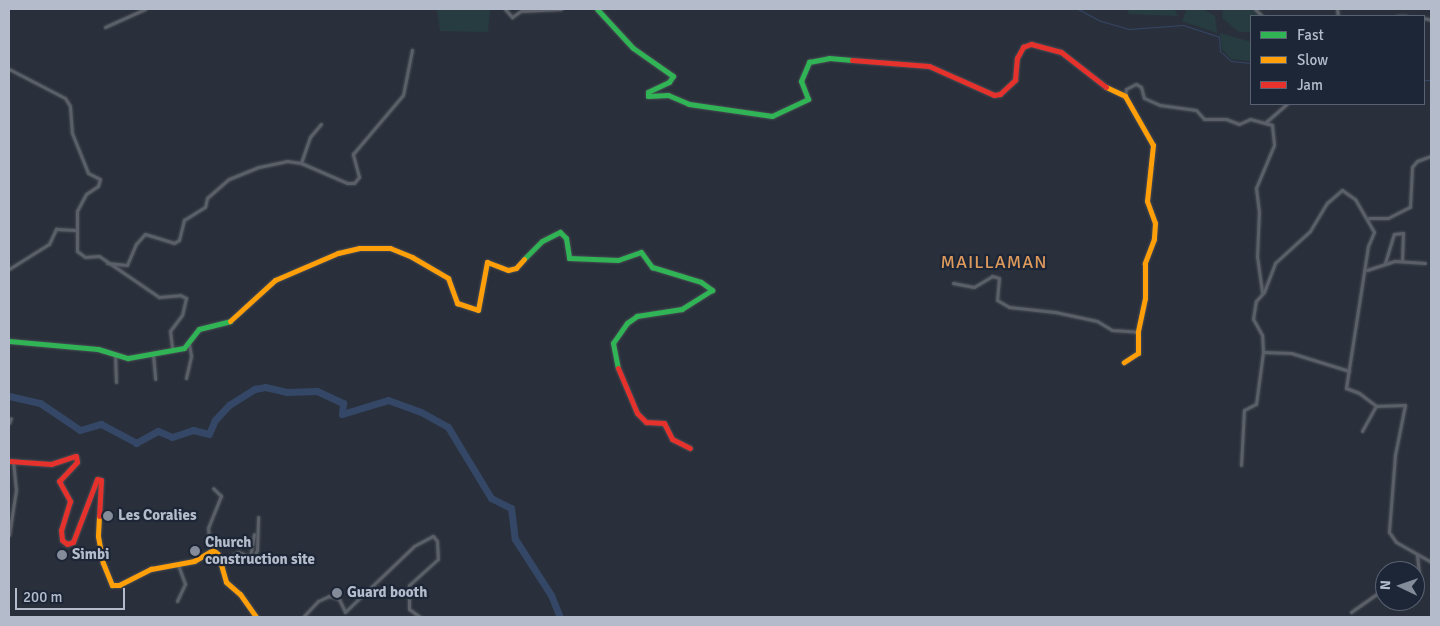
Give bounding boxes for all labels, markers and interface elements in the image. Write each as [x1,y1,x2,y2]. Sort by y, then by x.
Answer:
legend [1250,15,1425,105]
text: Fast [1297,26,1324,44]
text: Slow [1297,51,1328,69]
text: Jam [1297,76,1323,94]
district label: MAILLAMAN [939,251,1049,273]
place label: Les Coralies [118,507,197,525]
marker: Les Coralies [102,510,114,522]
place label: Church construction site [205,533,315,568]
marker: Church construction site [189,545,201,557]
place label: Simbi [72,546,109,564]
marker: Simbi [56,549,68,561]
north arrow [1375,561,1425,611]
scale bar [18,578,128,610]
text: N [1377,580,1394,591]
place label: Guard booth [347,584,427,602]
marker: Guard booth [331,587,343,599]
text: 200 m [23,588,63,606]

